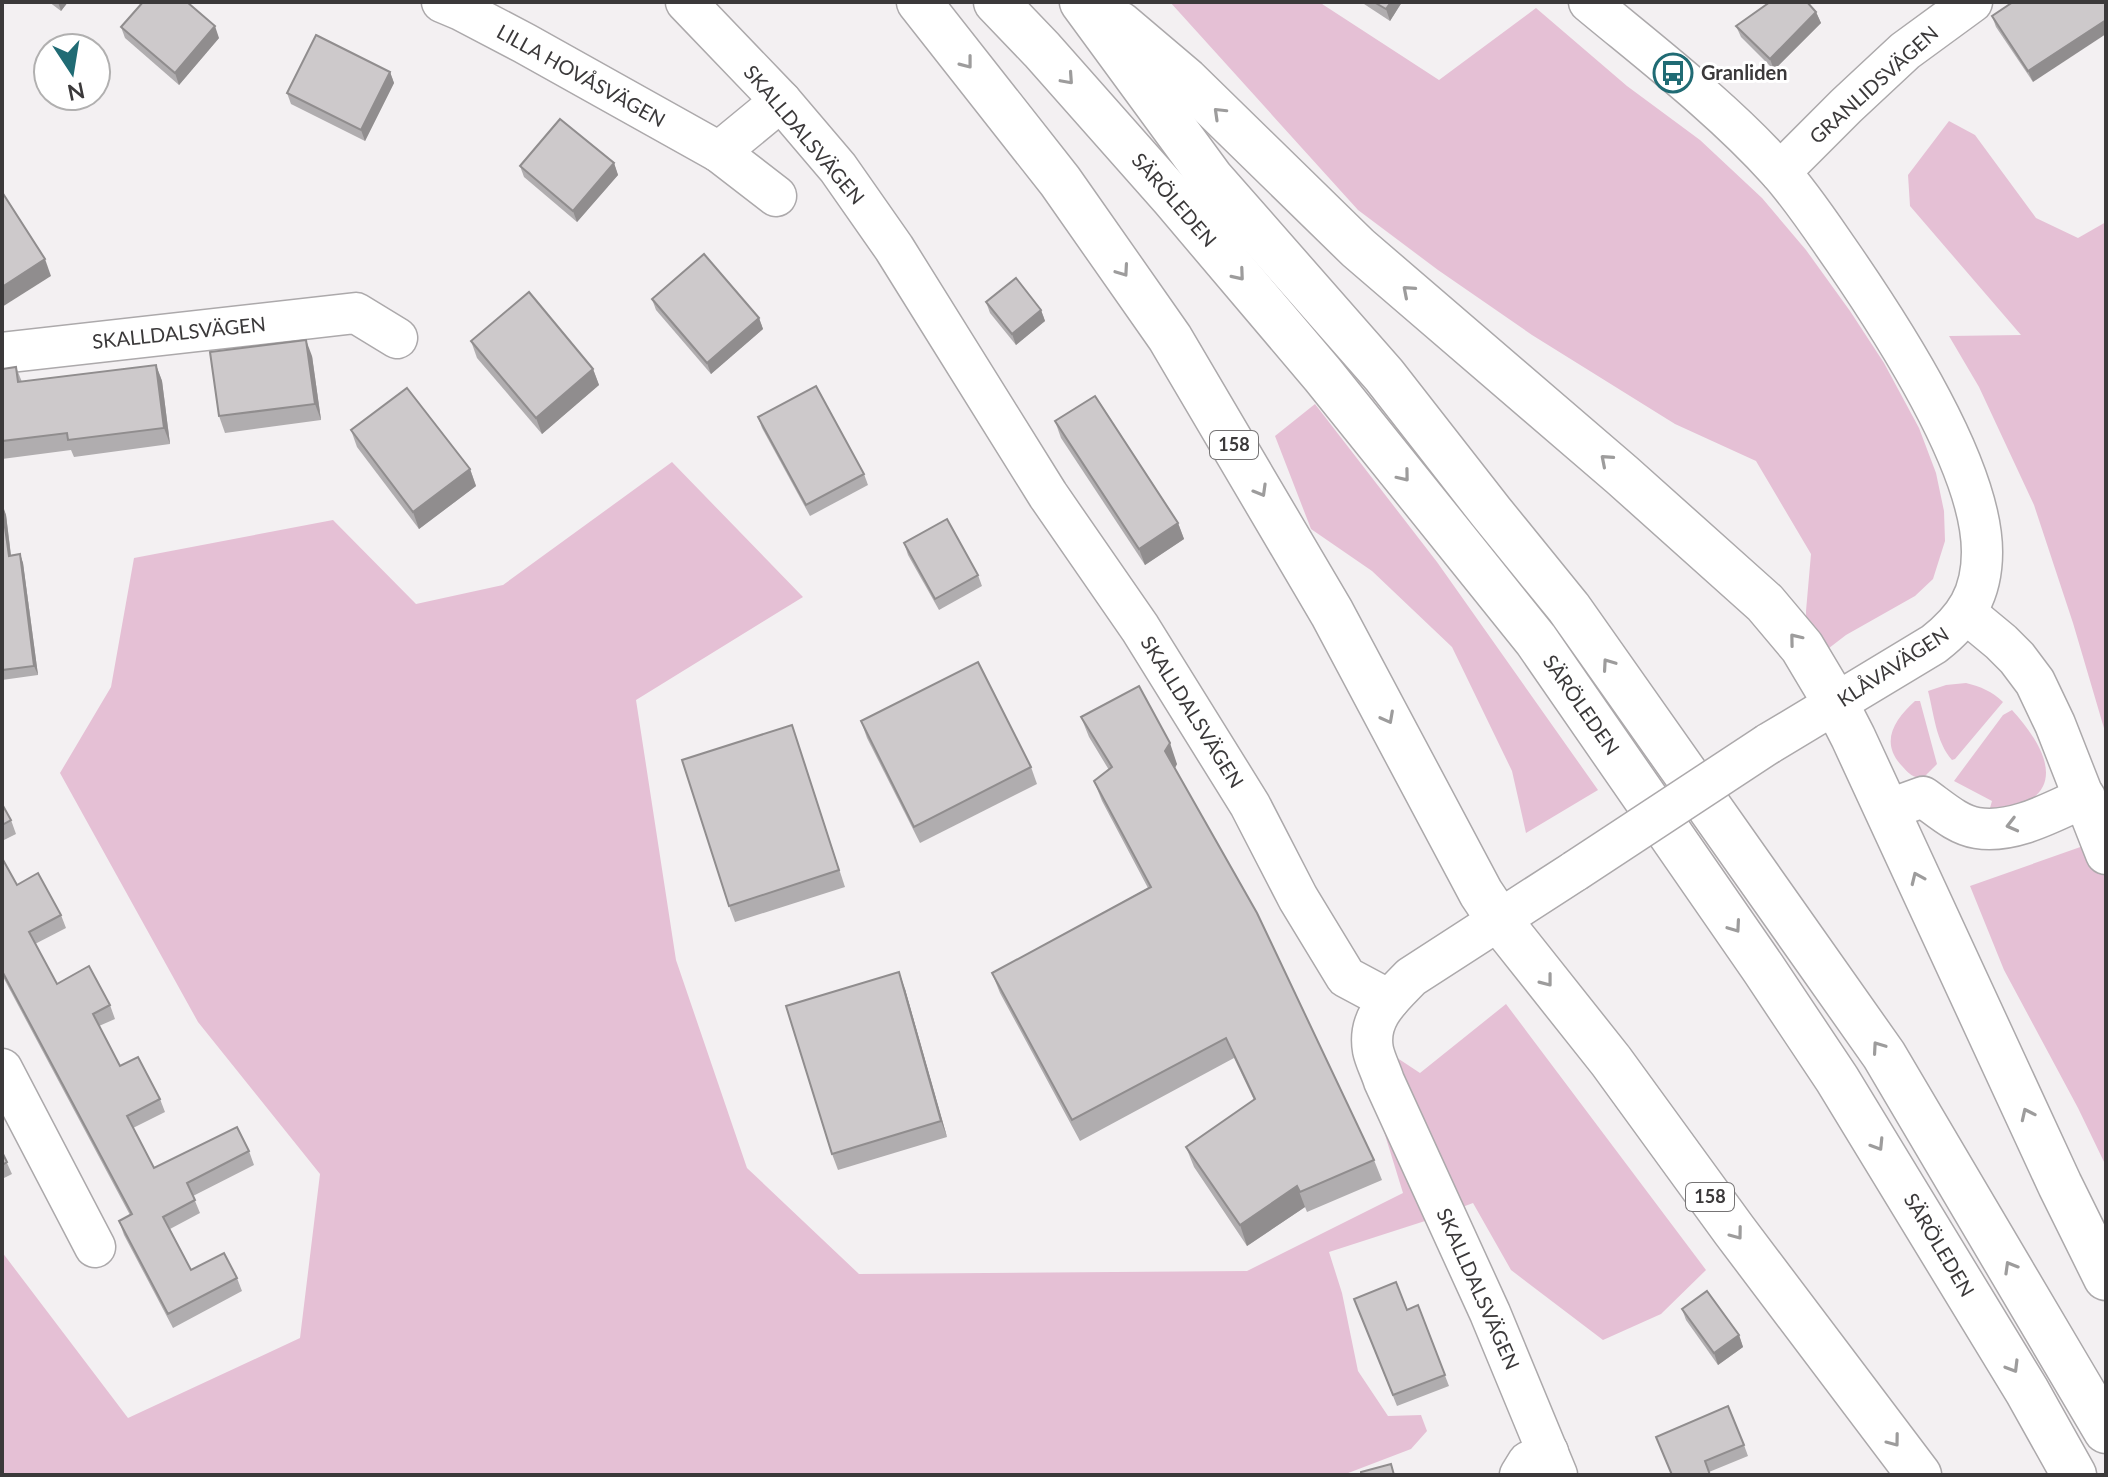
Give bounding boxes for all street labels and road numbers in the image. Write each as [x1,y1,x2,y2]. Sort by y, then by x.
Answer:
street label: LILLA HOVÅSVÄGEN [493,19,670,131]
street label: GRANLIDSVÄGEN [1804,20,1943,148]
street label: SKALLDALSVÄGEN [740,60,870,209]
street label: SÄRÖLEDEN [1128,148,1222,251]
street label: SKALLDALSVÄGEN [91,311,267,353]
road number: 158 [1210,431,1258,459]
street label: KLÅVAVÄGEN [1832,621,1953,711]
street label: SKALLDALSVÄGEN [1136,631,1249,792]
street label: SÄRÖLEDEN [1539,650,1625,759]
road number: 158 [1686,1183,1734,1211]
street label: SÄRÖLEDEN [1900,1188,1980,1301]
street label: SKALLDALSVÄGEN [1432,1204,1525,1373]

